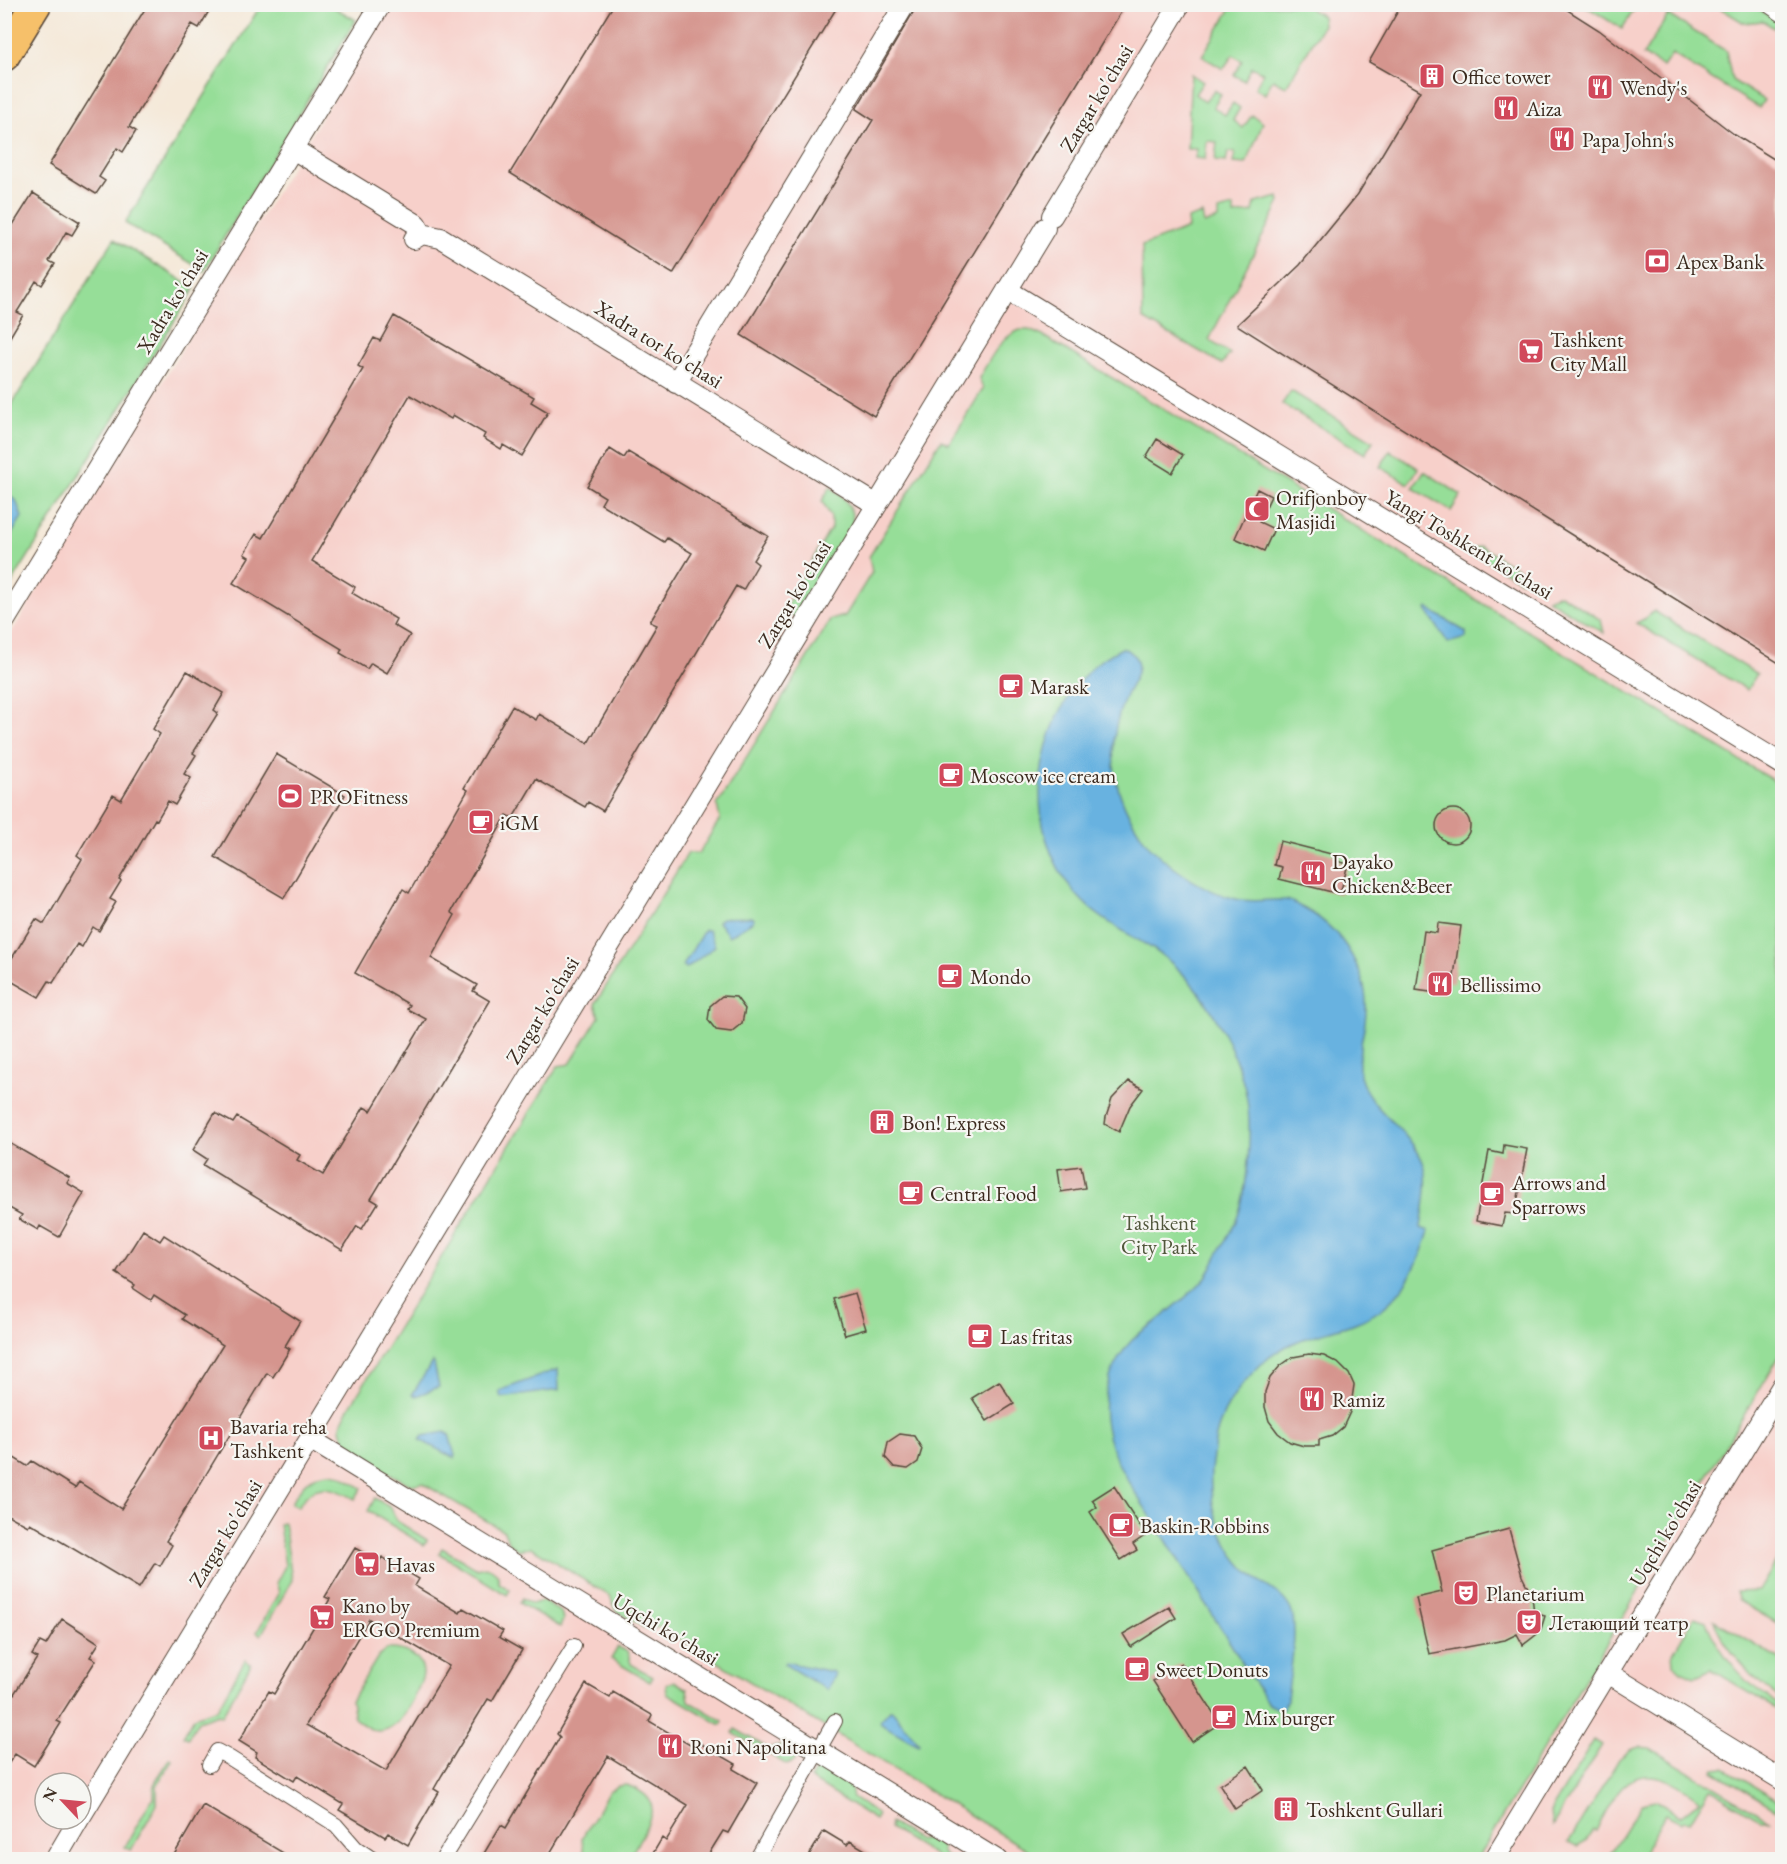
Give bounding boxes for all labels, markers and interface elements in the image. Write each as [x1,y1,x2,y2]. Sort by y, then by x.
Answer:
street label: Zargar ko'chasi [1053,39,1139,157]
building icon: Office tower [1417,61,1447,91]
place label: Office tower [1452,63,1551,90]
restaurant icon: Wendy's [1585,72,1615,102]
place label: Wendy's [1620,74,1687,101]
restaurant icon: Aiza [1491,93,1521,123]
place label: Aiza [1525,95,1563,122]
restaurant icon: Papa John's [1547,124,1577,154]
place label: Papa John's [1582,126,1674,153]
street label: Xadra ko'chasi [130,244,214,359]
bank icon: Apex Bank [1642,246,1672,276]
place label: Apex Bank [1675,248,1765,275]
street label: Xadra tor ko'chasi [589,293,728,394]
place label: Tashkent City Mall [1550,326,1627,377]
supermarket icon: Tashkent City Mall [1516,336,1546,366]
street label: Yangi Toshkent ko'chasi [1380,483,1558,605]
place label: Orifjonboy Masjidi [1276,484,1368,535]
mosque icon: Orifjonboy Masjidi [1242,494,1272,524]
street label: Zargar ko'chasi [751,535,837,653]
cafe icon: Marask [996,671,1026,701]
place label: Marask [1030,673,1090,700]
cafe icon: Moscow ice cream [936,760,966,790]
place label: Moscow ice cream [970,762,1116,789]
sports icon: PROFitness [275,781,305,811]
place label: PROFitness [310,783,408,810]
cafe icon: iGM [466,807,496,837]
place label: iGM [500,809,539,836]
place label: Dayako Chicken&Beer [1332,848,1452,899]
restaurant icon: Dayako Chicken&Beer [1298,858,1328,888]
street label: Zargar ko'chasi [499,951,585,1069]
cafe icon: Mondo [935,961,965,991]
place label: Mondo [970,963,1031,990]
restaurant icon: Bellissimo [1425,969,1455,999]
place label: Bellissimo [1460,971,1541,998]
building icon: Bon! Express [867,1107,897,1137]
place label: Bon! Express [902,1109,1006,1136]
place label: Arrows and Sparrows [1511,1169,1606,1220]
cafe icon: Central Food [896,1178,926,1208]
cafe icon: Arrows and Sparrows [1477,1179,1507,1209]
place label: Central Food [930,1180,1037,1207]
park label: Tashkent City Park [1121,1209,1198,1260]
cafe icon: Las fritas [965,1321,995,1351]
place label: Las fritas [1000,1323,1072,1350]
restaurant icon: Ramiz [1297,1384,1327,1414]
place label: Ramiz [1332,1386,1385,1413]
place label: Bavaria reha Tashkent [230,1413,327,1464]
hospital icon: Bavaria reha Tashkent [196,1423,226,1453]
street label: Zargar ko'chasi [182,1474,268,1592]
street label: Uqchi ko'chasi [1623,1475,1707,1591]
cafe icon: Baskin-Robbins [1106,1510,1136,1540]
place label: Baskin-Robbins [1140,1512,1270,1539]
supermarket icon: Havas [352,1549,382,1579]
place label: Havas [386,1551,435,1578]
theatre icon: Planetarium [1451,1578,1481,1608]
place label: Planetarium [1486,1580,1585,1607]
street label: Uqchi ko'chasi [608,1587,724,1671]
place label: Kano by ERGO Premium [342,1592,480,1643]
supermarket icon: Kano by ERGO Premium [307,1602,337,1632]
theatre icon: Летающий театр [1514,1607,1544,1637]
place label: Летающий театр [1549,1609,1689,1636]
cafe icon: Sweet Donuts [1122,1654,1152,1684]
place label: Sweet Donuts [1156,1656,1269,1683]
cafe icon: Mix burger [1209,1702,1239,1732]
place label: Mix burger [1244,1704,1335,1731]
restaurant icon: Roni Napolitana [655,1731,685,1761]
place label: Roni Napolitana [690,1733,827,1760]
north arrow [33,1771,93,1831]
text: N [38,1784,62,1805]
building icon: Toshkent Gullari [1271,1794,1301,1824]
place label: Toshkent Gullari [1306,1796,1443,1823]

